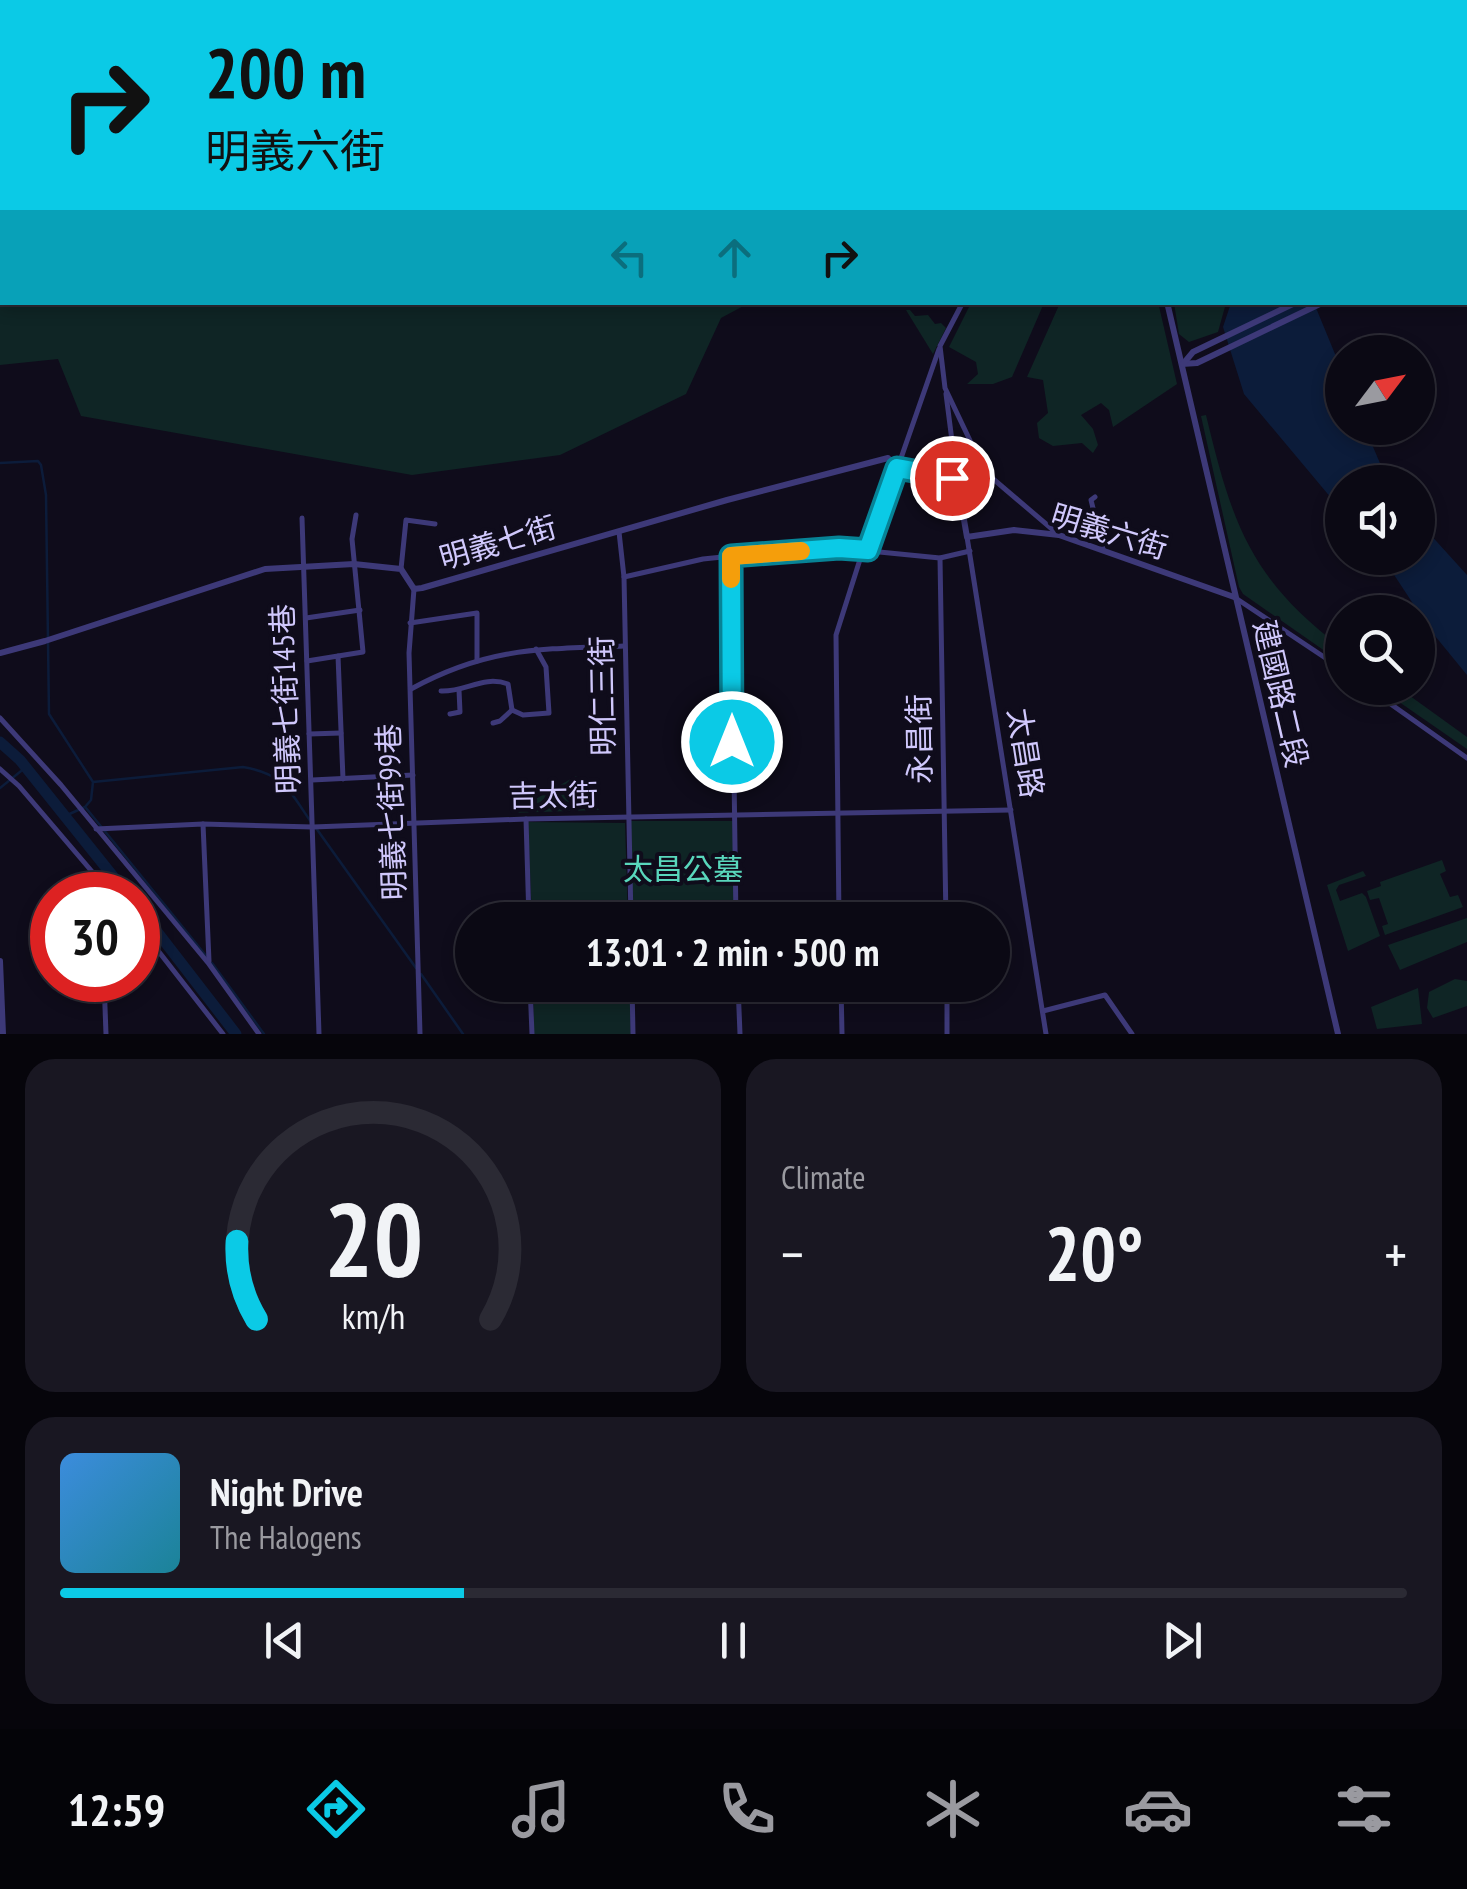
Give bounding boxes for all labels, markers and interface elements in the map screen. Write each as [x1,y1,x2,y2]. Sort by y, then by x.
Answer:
text: 200 m [205,27,366,117]
icon: right [40,40,170,170]
text: 明義六街 [205,121,385,179]
icon: left [602,230,657,285]
icon: ahead [707,230,762,285]
icon: right [812,230,867,285]
north arrow [1325,335,1435,445]
map controls [1325,335,1435,705]
pin [910,436,995,521]
icon: arrive [925,451,980,506]
button: sound [1325,465,1435,575]
street label: 明義六街 [1046,494,1173,567]
street label: 明義七街 [435,506,561,577]
button: search [1325,595,1435,705]
street label: 明義七街145巷 [262,603,307,795]
street label: 建國路二段 [1246,616,1317,771]
street label: 明仁三街 [581,636,622,756]
position arrow [680,690,784,794]
street label: 永昌街 [898,694,939,784]
street label: 太昌路 [1000,705,1053,800]
street label: 明義七街99巷 [368,723,413,901]
street label: 吉太街 [508,774,598,815]
park label: 太昌公墓 [623,849,743,888]
speed limit sign: 30 [30,872,160,1002]
text: 13:01 · 2 min · 500 m [586,927,879,976]
text: Climate [781,1156,865,1198]
text: 20 [323,1171,423,1306]
text: 20° [1044,1205,1144,1302]
text: − [781,1218,804,1289]
text: + [1384,1218,1407,1289]
text: km/h [341,1293,405,1339]
text: Night Drive [210,1467,363,1516]
text: The Halogens [210,1516,362,1558]
icon: previous [257,1613,312,1668]
icon: pause [706,1613,761,1668]
icon: next [1155,1613,1210,1668]
icon: directions [301,1774,371,1844]
icon: music [506,1774,576,1844]
icon: phone [712,1774,782,1844]
icon: climate [918,1774,988,1844]
icon: car [1123,1774,1193,1844]
icon: filters [1329,1774,1399,1844]
text: 12:59 [68,1780,165,1838]

